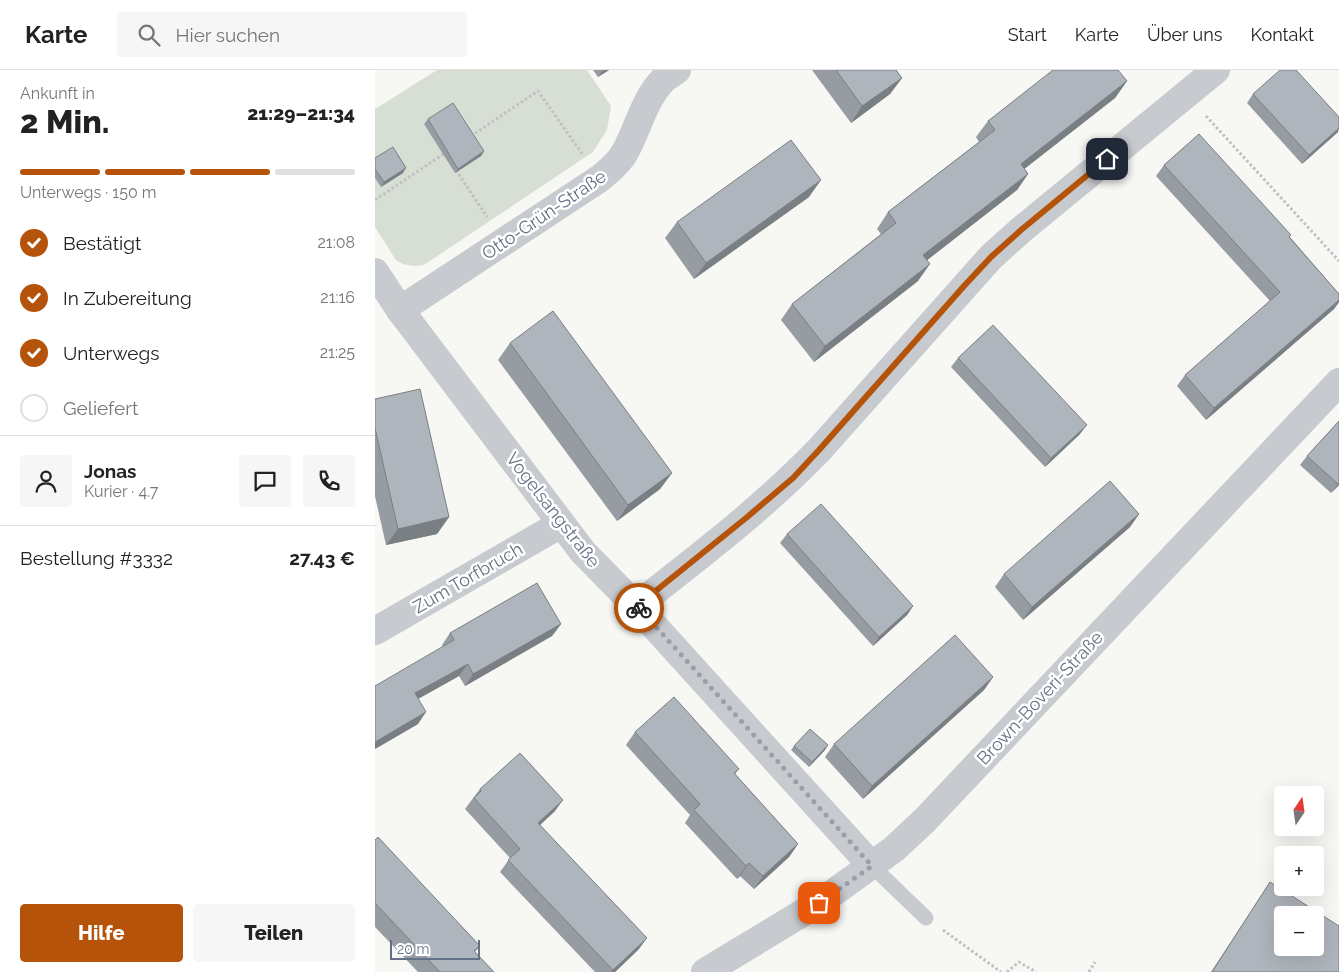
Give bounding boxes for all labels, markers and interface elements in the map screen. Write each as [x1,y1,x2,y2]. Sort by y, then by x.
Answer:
search box [117,12,467,57]
text: Karte [25,20,87,49]
icon: search [135,21,163,49]
text: Hier suchen [175,24,280,46]
text: Start [1008,24,1047,45]
text: Karte [1075,24,1119,45]
text: Über uns [1147,24,1222,45]
text: Kontakt [1250,24,1314,45]
text: Ankunft in [20,84,95,103]
text: 21:29–21:34 [247,102,355,124]
text: 2 Min. [20,103,109,140]
pin [1086,138,1128,180]
icon: home [1093,145,1121,173]
street label: Otto-Grün-Straße [478,165,610,264]
text: Unterwegs · 150 m [20,183,157,202]
icon: check [20,229,48,257]
text: Bestätigt [63,232,141,254]
text: 21:08 [318,233,355,252]
icon: check [20,284,48,312]
text: In Zubereitung [63,287,192,309]
text: 21:16 [320,288,355,307]
icon: check [20,339,48,367]
text: Unterwegs [63,342,159,364]
text: 21:25 [320,343,355,362]
text: Geliefert [63,397,138,419]
street label: Vogelsangstraße [502,448,605,572]
button: person [20,455,72,507]
button: chat [239,455,291,507]
button: phone [303,455,355,507]
text: Jonas [84,460,136,482]
text: Kurier · 4.7 [84,482,158,501]
street label: Zum Torfbruch [409,538,526,617]
text: Bestellung #3332 [20,547,173,569]
text: 27.43 € [289,547,355,569]
courier [614,583,664,633]
icon: bike [625,594,653,622]
street label: Brown-Boveri-Straße [972,626,1107,769]
north arrow [1274,786,1324,836]
map controls [1274,786,1324,956]
button: + [1274,846,1324,896]
pin [798,882,840,924]
icon: bag [805,889,833,917]
button: Hilfe [20,904,183,962]
button: Teilen [193,904,355,962]
button: − [1274,906,1324,956]
scale bar [390,937,480,960]
text: 20 m [397,941,429,957]

